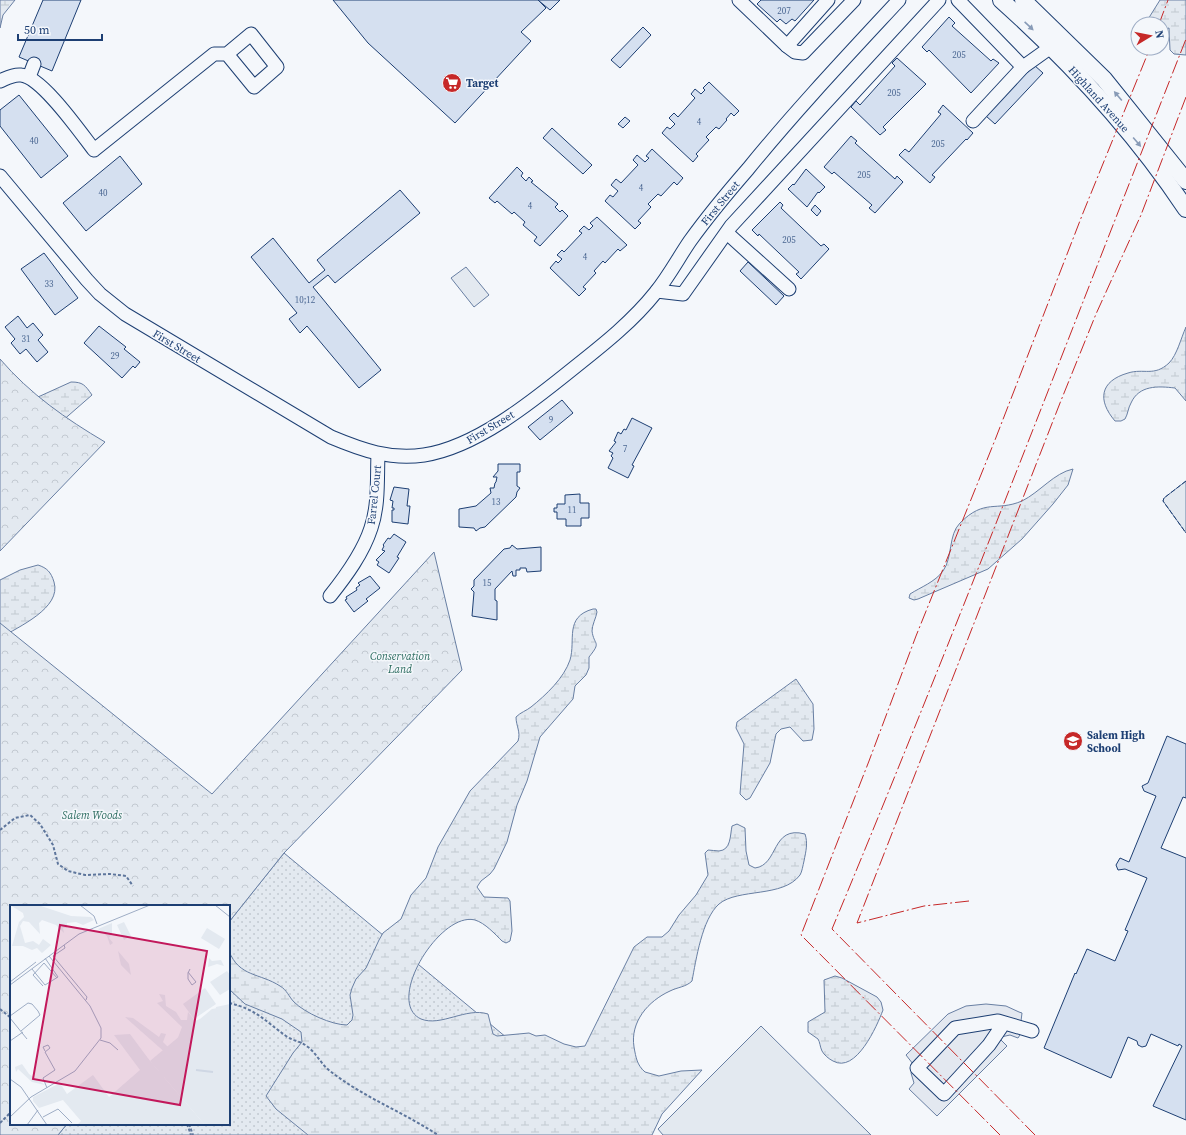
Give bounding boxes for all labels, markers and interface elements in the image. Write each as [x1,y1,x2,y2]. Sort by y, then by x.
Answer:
house number: 207 [777,5,791,17]
scale bar [18,16,102,42]
north arrow [1130,16,1170,56]
text: 50 m [24,22,50,38]
one-way arrow [1024,22,1034,31]
text: N [1151,29,1167,40]
house number: 205 [952,49,966,61]
street label: Highland Avenue [1065,63,1133,136]
supermarket icon: Target [441,72,463,94]
place label: Target [466,76,500,91]
house number: 205 [887,87,901,99]
one-way arrow [1114,90,1123,101]
house number: 4 [697,116,702,128]
house number: 40 [29,135,39,147]
one-way arrow [1133,136,1142,147]
house number: 205 [931,138,945,150]
house number: 205 [857,169,871,181]
street label: First Street [698,178,743,229]
house number: 4 [639,182,644,194]
house number: 40 [98,187,108,199]
house number: 4 [528,200,533,212]
house number: 205 [782,234,796,246]
house number: 4 [583,251,588,263]
house number: 33 [44,278,54,290]
house number: 10;12 [295,294,316,306]
street label: First Street [150,326,204,367]
house number: 31 [21,333,31,345]
house number: 29 [110,350,120,362]
street label: First Street [463,407,517,448]
house number: 9 [549,414,554,426]
house number: 7 [623,443,628,455]
street label: Farrel Court [364,464,385,526]
house number: 13 [491,496,501,508]
house number: 11 [567,504,577,516]
house number: 15 [482,577,492,589]
park label: Conservation Land [370,649,431,677]
place label: Salem High School [1087,728,1145,756]
school or university icon: Salem High School [1062,730,1084,752]
park label: Salem Woods [62,808,122,823]
inset map [10,905,230,1125]

